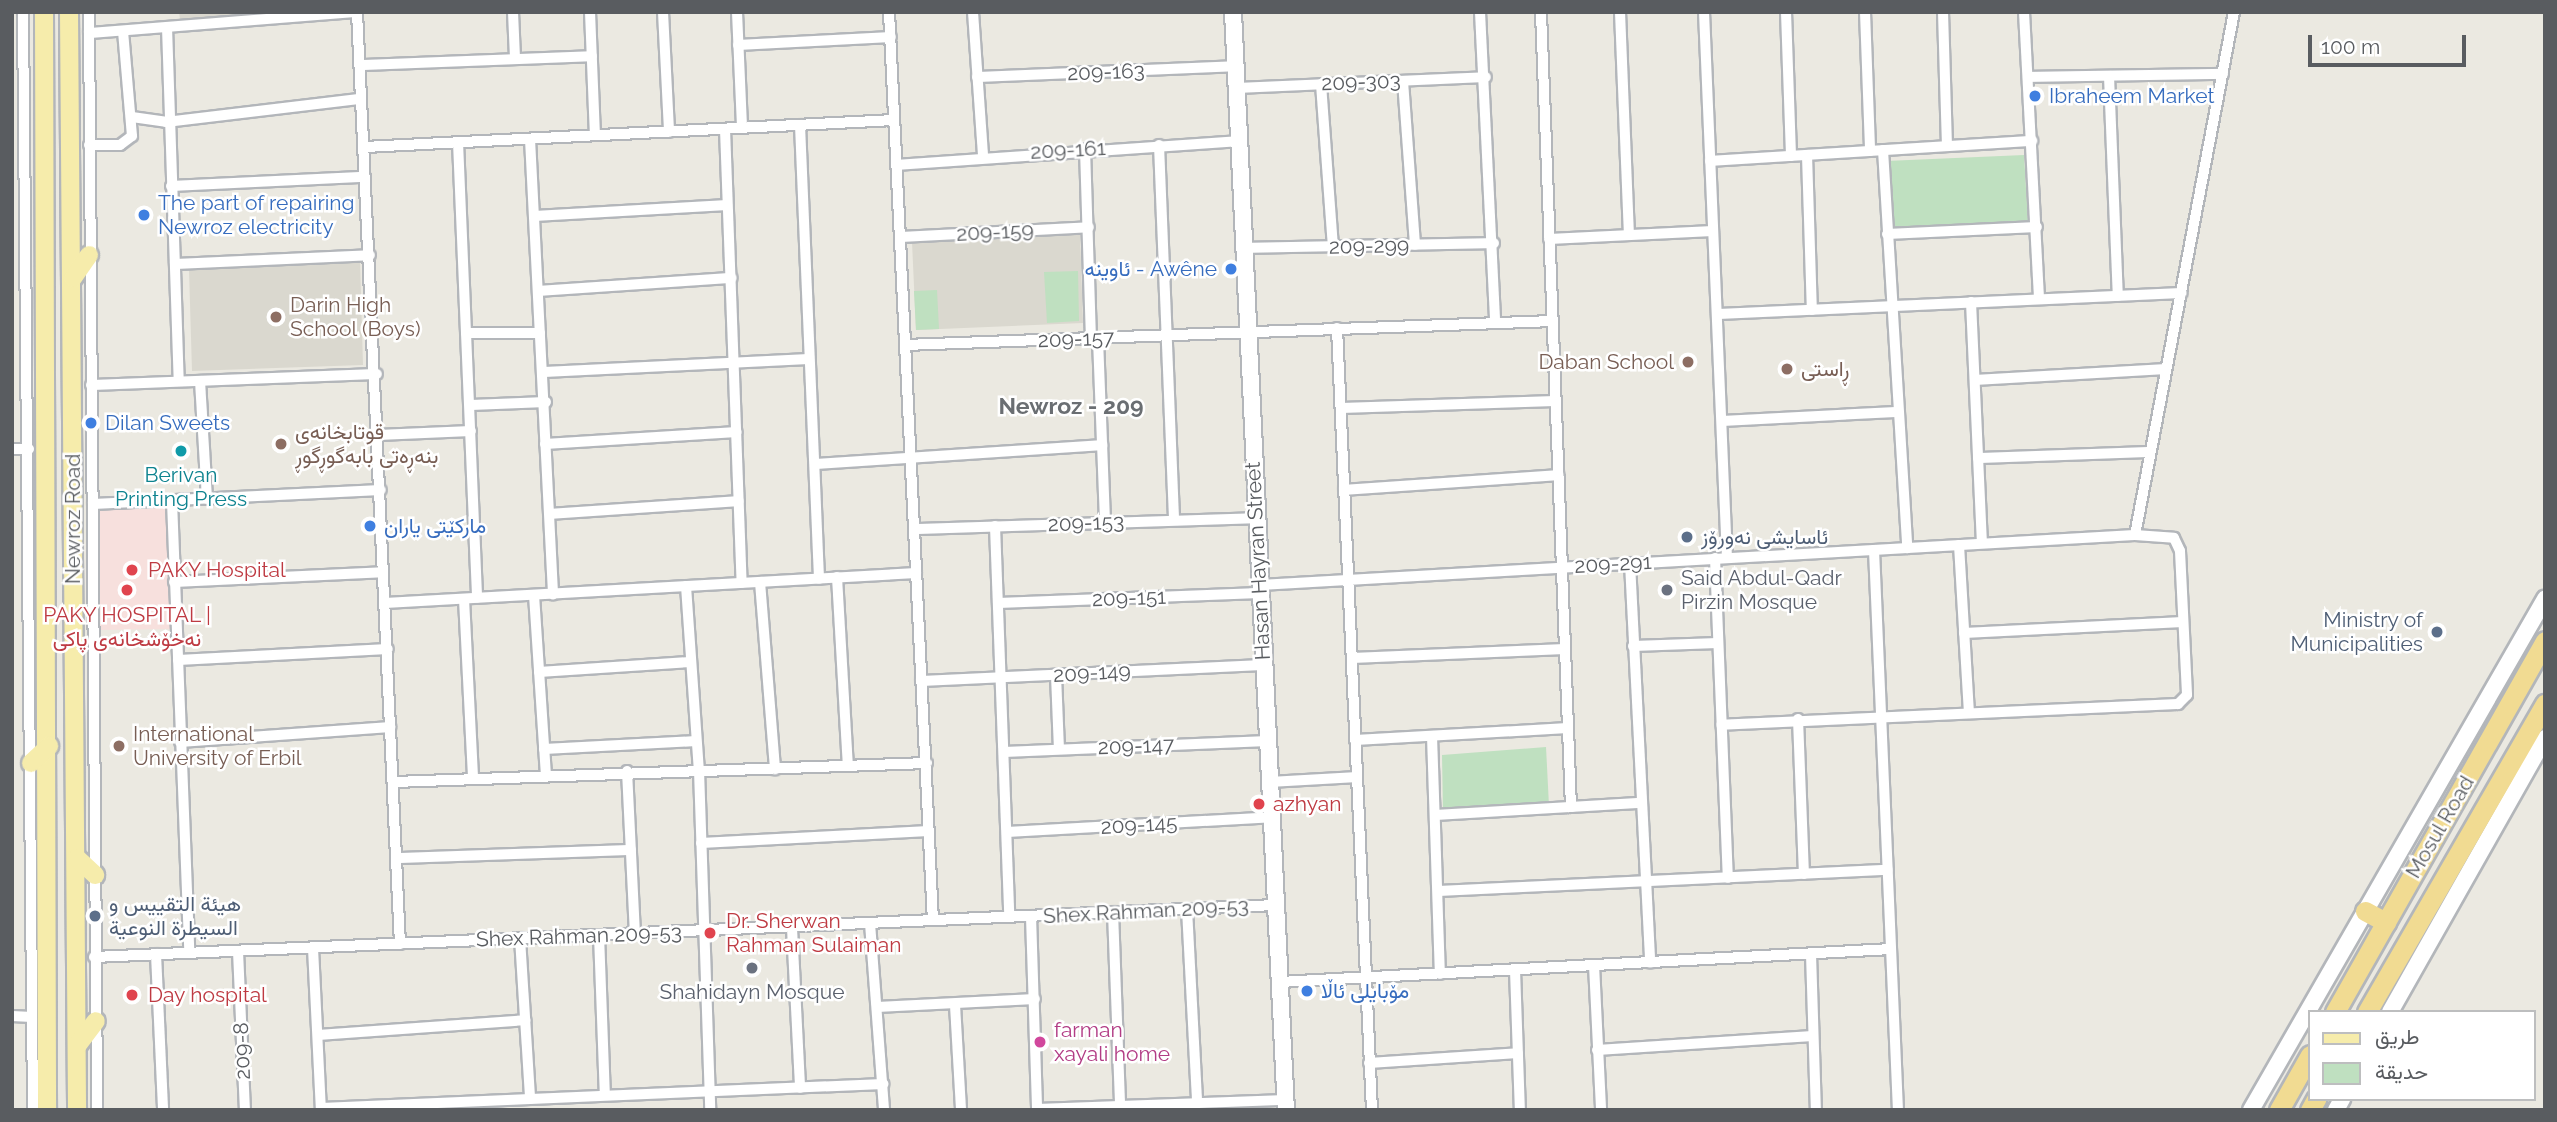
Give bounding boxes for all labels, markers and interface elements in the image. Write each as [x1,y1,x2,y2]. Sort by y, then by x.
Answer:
scale bar [2312,21,2470,65]
text: 100 m [2321,34,2380,59]
street label: 209-163 [1067,58,1145,86]
street label: 209-303 [1321,68,1401,96]
place label: Ibraheem Market [2049,83,2214,109]
marker: Ibraheem Market [2027,88,2043,104]
street label: 209-161 [1030,135,1106,165]
place label: The part of repairing Newroz electricity [158,190,355,240]
marker: The part of repairing Newroz electricity [136,207,152,223]
street label: 209-159 [956,217,1034,247]
street label: 209-299 [1329,233,1409,259]
place label: ئاوینە - Awêne [1085,256,1217,282]
marker: ئاوینە - Awêne [1223,261,1239,277]
place label: Darin High School (Boys) [290,292,421,342]
marker: Darin High School (Boys) [268,309,284,325]
street label: 209-157 [1037,325,1115,353]
place label: Daban School [1538,349,1674,375]
marker: Daban School [1680,354,1696,370]
place label: ڕاستی [1801,356,1849,382]
marker: ڕاستی [1779,361,1795,377]
district label: Newroz - 209 [998,392,1144,420]
place label: Dilan Sweets [105,410,230,436]
marker: Dilan Sweets [83,415,99,431]
place label: قوتابخانەی بنەڕەتی بابەگوڕگوڕ [295,419,438,469]
marker: قوتابخانەی بنەڕەتی بابەگوڕگوڕ [273,436,289,452]
marker: Berivan Printing Press [173,443,189,459]
street label: Newroz Road [60,454,86,584]
street label: Hasan Hayran Street [1240,461,1276,661]
place label: Berivan Printing Press [115,462,247,512]
street label: 209-153 [1047,509,1125,537]
place label: مارکێتی یاران [384,513,486,539]
marker: مارکێتی یاران [362,518,378,534]
place label: ئاسایشی نەورۆز [1701,524,1828,550]
marker: ئاسایشی نەورۆز [1679,529,1695,545]
street label: 209-291 [1574,549,1652,579]
place label: PAKY Hospital [148,557,286,583]
marker: PAKY Hospital [122,560,142,580]
place label: Said Abdul-Qadr Pirzin Mosque [1681,565,1843,615]
marker: PAKY HOSPITAL | نەخۆشخانەی پاکی [117,580,137,600]
marker: Said Abdul-Qadr Pirzin Mosque [1659,582,1675,598]
street label: 209-151 [1091,584,1167,612]
place label: PAKY HOSPITAL | نەخۆشخانەی پاکی [42,602,212,652]
place label: Ministry of Municipalities [2290,607,2423,657]
marker: Ministry of Municipalities [2429,624,2445,640]
street label: 209-149 [1053,658,1131,688]
place label: International University of Erbil [133,721,302,771]
street label: 209-147 [1097,732,1175,760]
marker: International University of Erbil [111,738,127,754]
street label: Mosul Road [2400,771,2480,883]
place label: azhyan [1273,791,1342,817]
marker: azhyan [1251,796,1267,812]
street label: 209-145 [1100,810,1178,840]
place label: هيئة التقييس و السيطرة النوعية [109,891,241,941]
street label: Shex Rahman 209-53 [1042,893,1250,929]
marker: هيئة التقييس و السيطرة النوعية [87,908,103,924]
place label: Dr. Sherwan Rahman Sulaiman [726,908,902,958]
street label: Shex Rahman 209-53 [476,920,682,952]
marker: Dr. Sherwan Rahman Sulaiman [700,923,720,943]
marker: Shahidayn Mosque [744,960,760,976]
place label: مۆبایلی ئاڵا [1321,978,1409,1004]
place label: Shahidayn Mosque [659,979,845,1005]
place label: Day hospital [148,982,267,1008]
marker: مۆبایلی ئاڵا [1299,983,1315,999]
marker: Day hospital [122,985,142,1005]
legend [2308,1010,2536,1101]
place label: farman xayali home [1054,1017,1170,1067]
street label: 209-8 [228,1022,256,1080]
text: طريق [2375,1024,2420,1049]
marker: farman xayali home [1032,1034,1048,1050]
text: حديقة [2375,1059,2428,1084]

